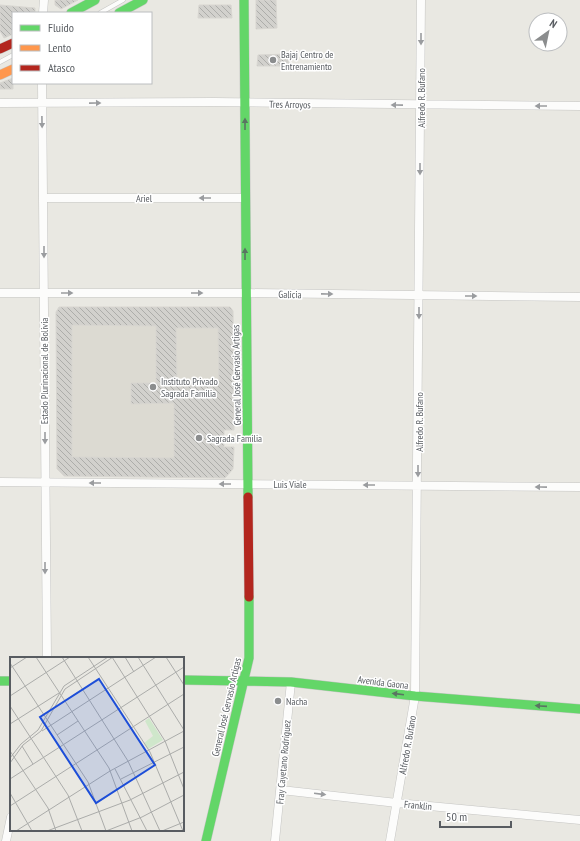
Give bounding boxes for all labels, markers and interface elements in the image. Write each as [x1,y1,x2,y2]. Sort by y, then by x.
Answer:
legend [12,12,152,84]
north arrow [528,12,568,52]
text: N [547,16,560,31]
text: Fluido [48,20,74,35]
one-way arrow [418,33,424,46]
text: Lento [48,40,71,55]
place label: Bajaj Centro de Entrenamiento [281,48,333,73]
marker: Bajaj Centro de Entrenamiento [268,55,278,65]
text: Atasco [48,60,75,75]
street label: Alfredo R. Bufano [415,68,428,128]
street label: Tres Arroyos [269,98,312,111]
one-way arrow [89,100,102,106]
one-way arrow [390,102,403,108]
one-way arrow [534,103,547,109]
one-way arrow [39,116,45,129]
one-way arrow [242,117,248,130]
one-way arrow [417,163,423,176]
street label: Ariel [136,192,153,205]
one-way arrow [198,195,211,201]
one-way arrow [41,246,47,259]
one-way arrow [242,247,248,260]
street label: Galicia [278,288,302,301]
one-way arrow [61,290,74,296]
one-way arrow [191,290,204,296]
one-way arrow [321,291,334,297]
one-way arrow [465,293,478,299]
one-way arrow [416,307,422,320]
street label: Estado Plurinacional de Bolivia [38,318,51,424]
street label: General José Gervasio Artigas [229,324,244,426]
place label: Instituto Privado Sagrada Familia [161,375,218,400]
marker: Instituto Privado Sagrada Familia [148,382,158,392]
street label: Alfredo R. Bufano [413,392,426,452]
one-way arrow [42,432,48,445]
place label: Sagrada Familia [207,432,262,445]
marker: Sagrada Familia [194,433,204,443]
one-way arrow [415,465,421,478]
street label: Luis Viale [273,478,307,491]
one-way arrow [88,480,101,486]
one-way arrow [218,481,231,487]
one-way arrow [362,482,375,488]
one-way arrow [534,484,547,490]
one-way arrow [42,562,48,575]
street label: General José Gervasio Artigas [209,656,244,758]
inset map [10,657,184,831]
street label: Avenida Gaona [357,673,409,692]
one-way arrow [392,691,404,698]
place label: Nacha [286,695,307,708]
marker: Nacha [273,696,283,706]
one-way arrow [535,702,547,709]
street label: Alfredo R. Bufano [396,715,419,776]
street label: Fray Cayetano Rodríguez [273,719,294,805]
one-way arrow [314,791,326,797]
street label: Franklin [403,798,432,813]
scale bar [440,803,511,829]
text: 50 m [446,809,467,824]

